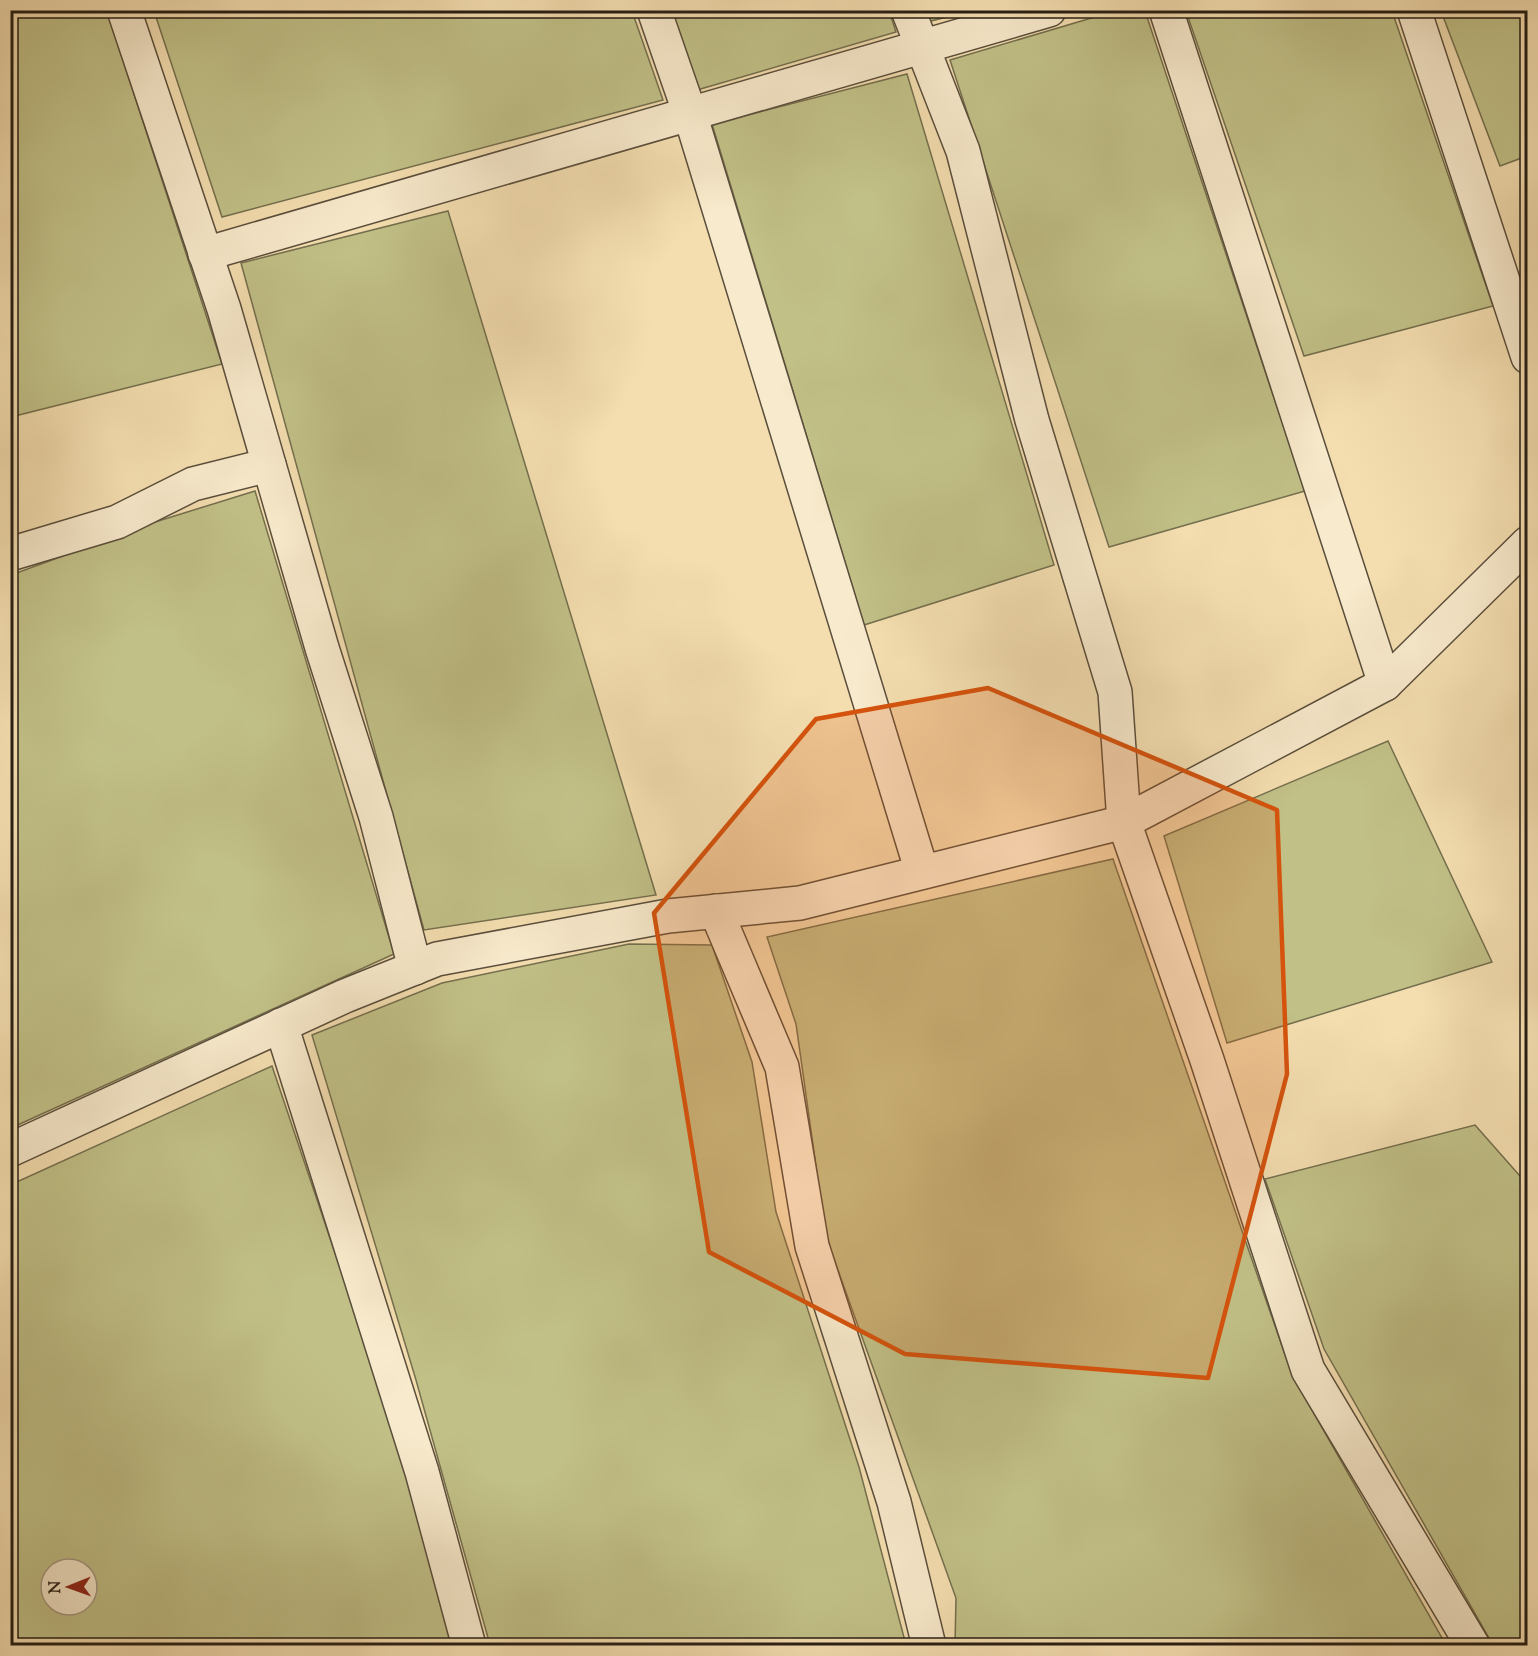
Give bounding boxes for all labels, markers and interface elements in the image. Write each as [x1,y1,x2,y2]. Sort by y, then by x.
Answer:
north arrow [39,1557,99,1617]
text: N [45,1580,68,1594]

